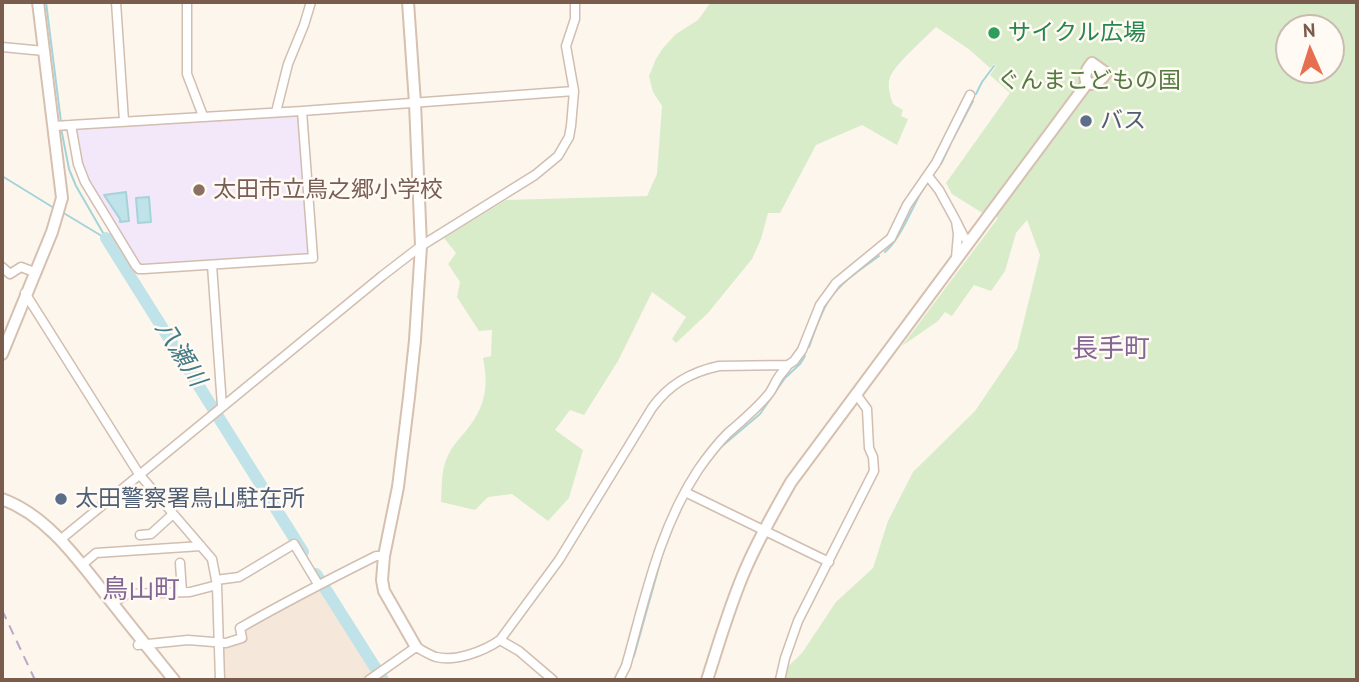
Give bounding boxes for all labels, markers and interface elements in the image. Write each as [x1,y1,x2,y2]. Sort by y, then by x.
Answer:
north arrow [1275,14,1345,84]
text: N [1302,18,1316,42]
place label: サイクル広場 [1008,19,1146,47]
marker: サイクル広場 [986,25,1002,41]
park label: ぐんまこどもの国 [997,67,1181,95]
place label: バス [1100,107,1146,135]
marker: バス [1078,113,1094,129]
place label: 太田市立鳥之郷小学校 [213,176,443,204]
marker: 太田市立鳥之郷小学校 [191,182,207,198]
water label: 八瀬川 [149,316,211,392]
district label: 長手町 [1072,334,1150,366]
place label: 太田警察署鳥山駐在所 [75,485,305,513]
marker: 太田警察署鳥山駐在所 [53,491,69,507]
district label: 鳥山町 [102,575,180,607]

